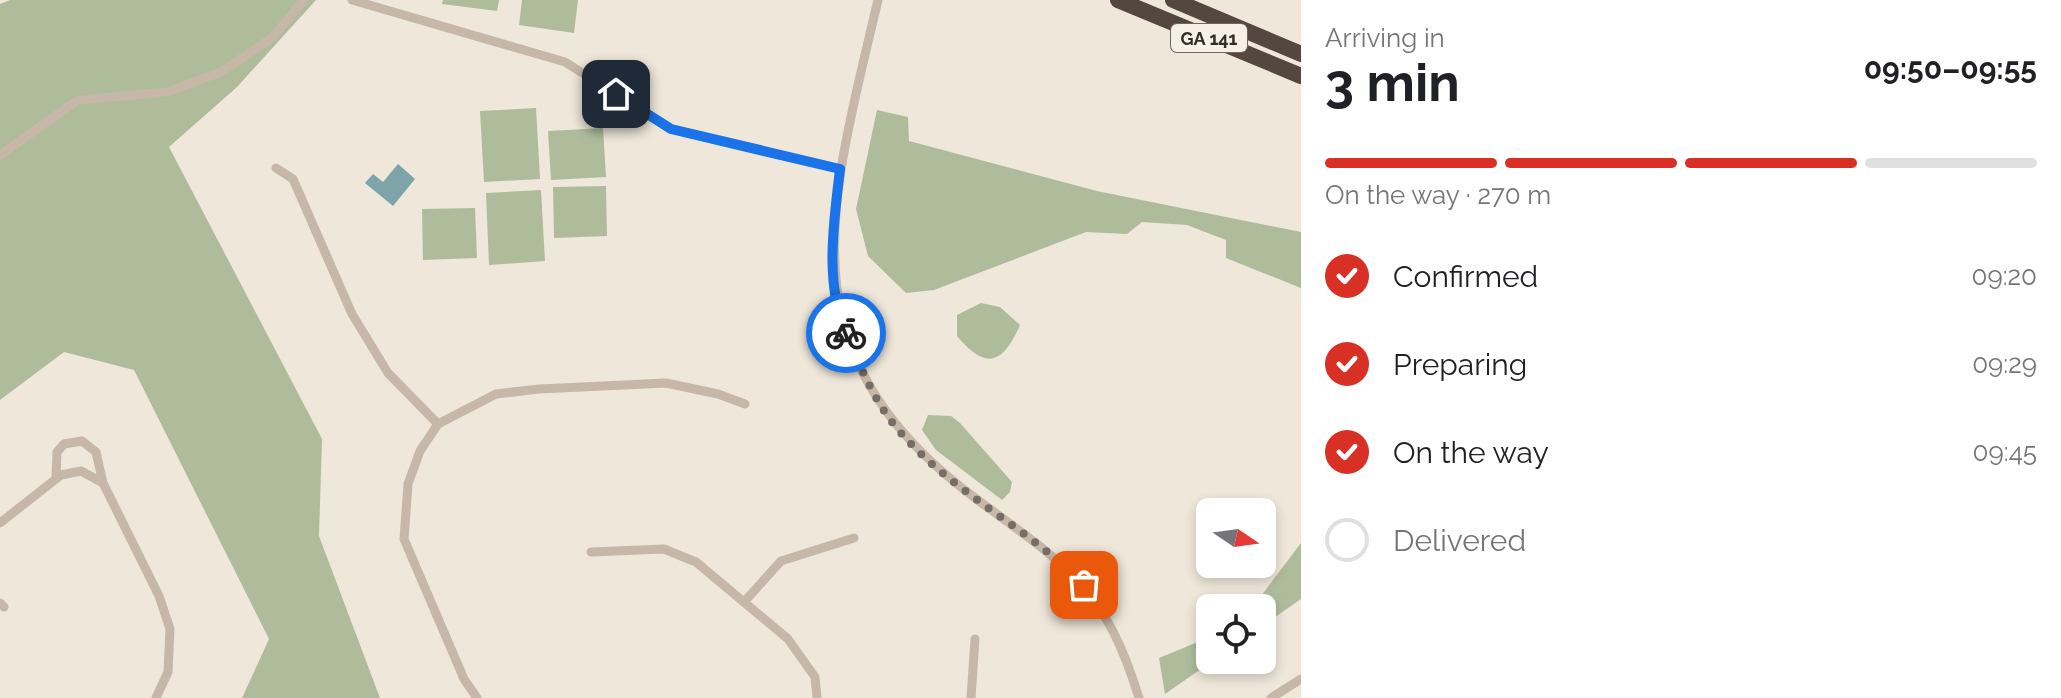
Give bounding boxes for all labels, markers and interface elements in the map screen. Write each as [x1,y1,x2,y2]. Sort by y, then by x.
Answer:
text: Arriving in [1325,23,1445,53]
road number: GA 141 [1171,24,1247,52]
text: 09:50–09:55 [1864,51,2037,86]
text: 3 min [1325,52,1460,113]
pin [582,60,650,128]
icon: home [594,72,638,116]
text: On the way · 270 m [1325,180,1551,210]
icon: check [1325,254,1369,298]
text: Confirmed [1393,259,1538,294]
text: 09:20 [1972,261,2037,291]
courier [806,293,886,373]
icon: bike [824,311,868,355]
icon: check [1325,342,1369,386]
text: Preparing [1393,347,1527,382]
text: 09:29 [1972,349,2037,379]
icon: check [1325,430,1369,474]
text: On the way [1393,435,1549,470]
text: 09:45 [1973,437,2037,467]
north arrow [1196,498,1276,578]
map controls [1196,498,1276,674]
text: Delivered [1393,523,1526,558]
pin [1050,551,1118,619]
icon: bag [1062,563,1106,607]
button: locate [1196,594,1276,674]

